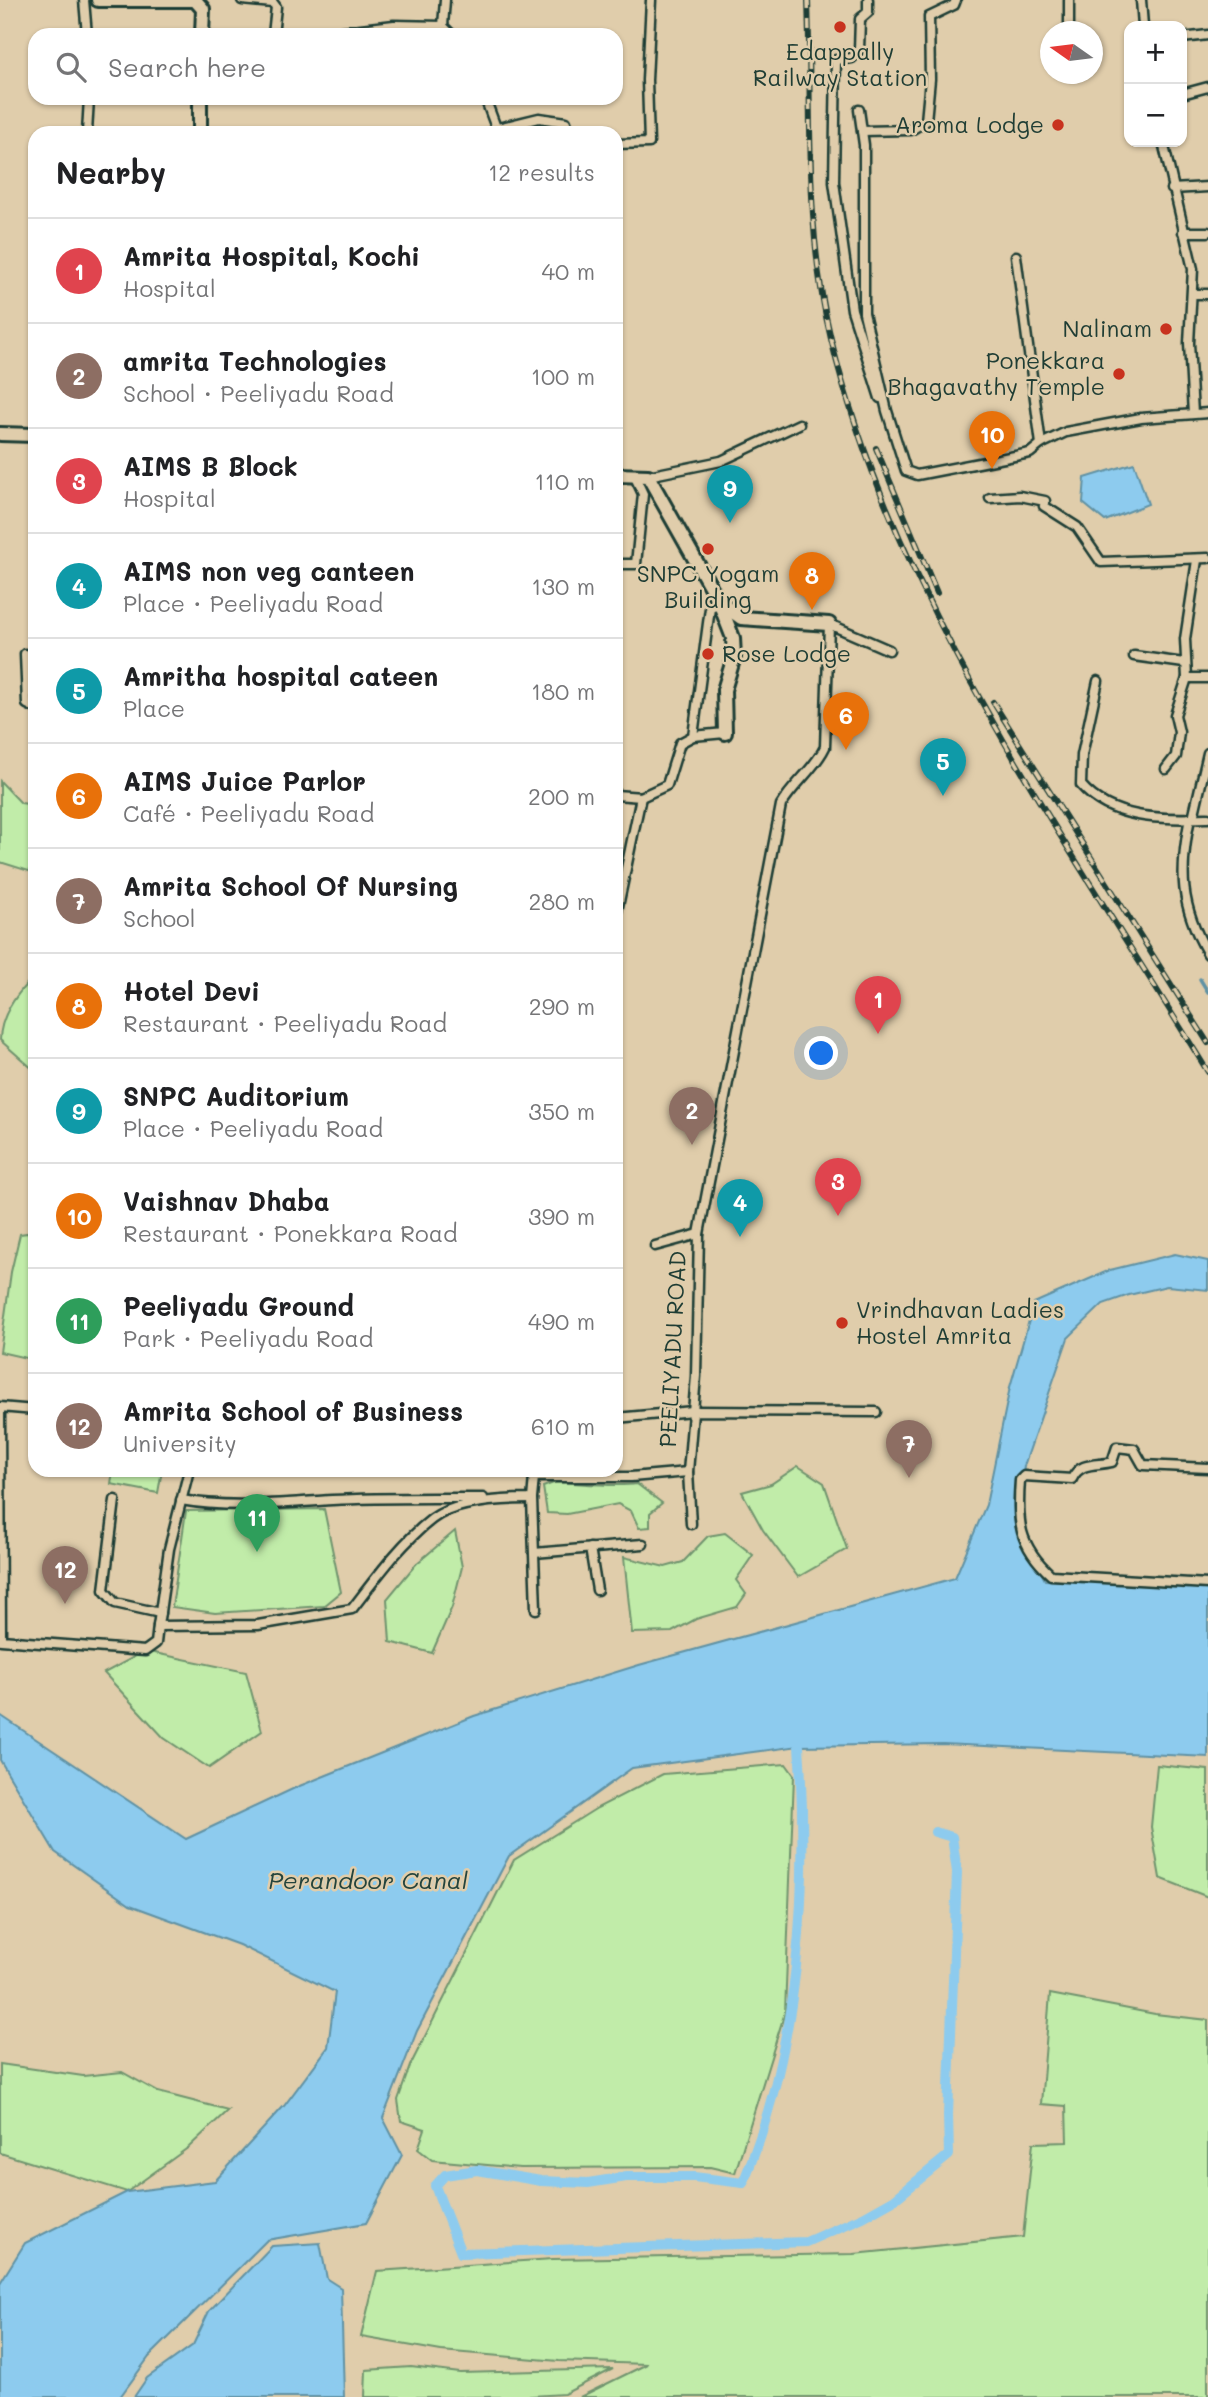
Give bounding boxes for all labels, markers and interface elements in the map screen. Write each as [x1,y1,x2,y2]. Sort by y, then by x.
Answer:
marker: Edappally Railway Station [832,19,848,35]
north arrow [1040,21,1103,84]
map controls [1124,21,1187,147]
button: + [1124,21,1187,84]
search box [28,28,623,105]
place label: Edappally Railway Station [753,36,927,92]
icon: search [52,48,90,86]
text: Search here [108,50,266,84]
button: − [1124,84,1187,147]
place label: Aroma Lodge [895,109,1044,139]
marker: Aroma Lodge [1050,117,1066,133]
text: Nearby [56,152,166,192]
text: 12 results [488,157,595,187]
text: Amrita Hospital, Kochi [123,239,420,273]
text: 1 [74,256,84,286]
text: 40 m [542,256,595,286]
text: Hospital [123,273,216,303]
place label: Nalinam [1062,313,1152,343]
marker: Nalinam [1158,321,1174,337]
text: amrita Technologies [123,344,387,378]
place label: Ponekkara Bhagavathy Temple [887,345,1105,401]
text: 2 [73,361,85,391]
text: 100 m [531,361,595,391]
marker: Ponekkara Bhagavathy Temple [1111,366,1127,382]
text: School · Peeliyadu Road [123,378,394,408]
pin: 10 [969,411,1015,469]
text: AIMS B Block [123,449,298,483]
pin: 9 [707,465,753,523]
text: 3 [72,466,86,496]
text: 110 m [535,466,595,496]
text: Hospital [123,483,216,513]
marker: SNPC Yogam Building [700,541,716,557]
pin: 8 [789,552,835,610]
text: AIMS non veg canteen [123,554,414,588]
place label: SNPC Yogam Building [637,558,779,614]
text: 4 [72,571,86,601]
text: 130 m [531,571,595,601]
text: Place · Peeliyadu Road [123,588,383,618]
place label: Rose Lodge [722,638,851,668]
marker: Rose Lodge [700,646,716,662]
text: Amritha hospital cateen [123,659,438,693]
text: 5 [72,676,86,706]
text: 180 m [531,676,595,706]
pin: 6 [823,692,869,750]
text: Place [123,693,185,723]
pin: 5 [920,738,966,796]
text: AIMS Juice Parlor [123,764,366,798]
text: 6 [72,781,86,811]
text: 200 m [528,781,595,811]
text: Café · Peeliyadu Road [123,798,374,828]
text: Amrita School Of Nursing [123,869,458,903]
text: 7 [73,886,85,916]
text: 280 m [528,886,595,916]
text: School [123,903,196,933]
text: Hotel Devi [123,974,260,1008]
pin: 1 [855,976,901,1034]
text: 8 [72,991,86,1021]
text: 290 m [529,991,595,1021]
text: Restaurant · Peeliyadu Road [123,1008,447,1038]
your location [804,1036,838,1070]
text: SNPC Auditorium [123,1079,349,1113]
pin: 2 [669,1087,715,1145]
text: 9 [72,1096,86,1126]
text: 350 m [528,1096,595,1126]
text: Place · Peeliyadu Road [123,1113,383,1143]
pin: 3 [815,1158,861,1216]
pin: 4 [717,1179,763,1237]
text: Vaishnav Dhaba [123,1184,330,1218]
text: 10 [67,1201,91,1231]
text: 390 m [528,1201,595,1231]
text: Restaurant · Ponekkara Road [123,1218,458,1248]
street label: PEELIYADU ROAD [652,1250,692,1448]
text: Peeliyadu Ground [123,1289,354,1323]
place label: Vrindhavan Ladies Hostel Amrita [856,1294,1064,1350]
text: 11 [69,1306,89,1336]
text: 490 m [528,1306,595,1336]
marker: Vrindhavan Ladies Hostel Amrita [834,1315,850,1331]
text: Park · Peeliyadu Road [123,1323,373,1353]
text: Amrita School of Business [123,1394,463,1428]
text: 12 [67,1411,91,1441]
text: 610 m [531,1411,595,1441]
pin: 7 [886,1420,932,1478]
text: University [123,1428,236,1458]
pin: 11 [234,1494,280,1552]
pin: 12 [42,1546,88,1604]
water label: Perandoor Canal [268,1864,468,1895]

